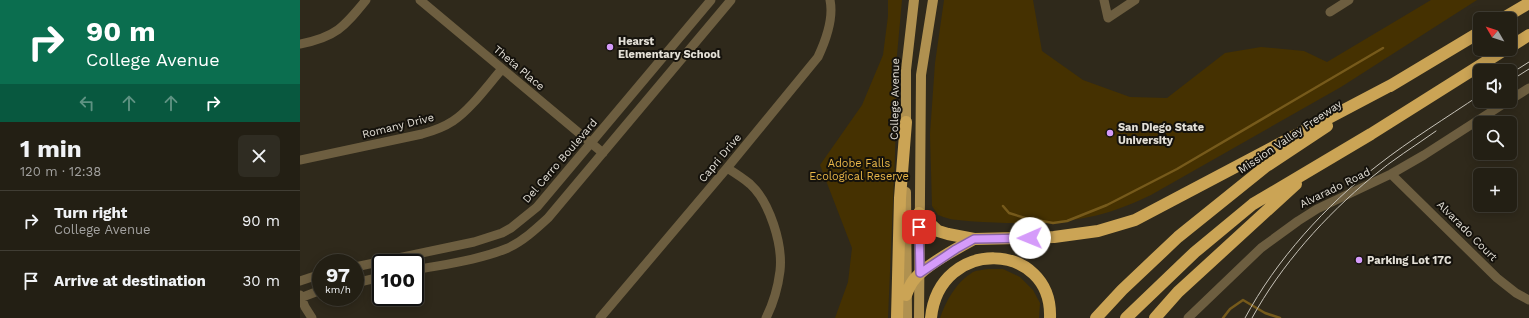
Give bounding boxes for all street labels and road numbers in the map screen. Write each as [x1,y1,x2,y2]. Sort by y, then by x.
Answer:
street label: Theta Place [491,43,547,93]
street label: College Avenue [888,58,902,140]
street label: Mission Valley Freeway [1236,97,1345,177]
street label: Romany Drive [361,111,435,141]
street label: Del Cerro Boulevard [520,116,600,206]
street label: Capri Drive [696,131,744,185]
street label: Alvarado Road [1298,165,1372,211]
street label: Alvarado Court [1434,198,1500,264]

